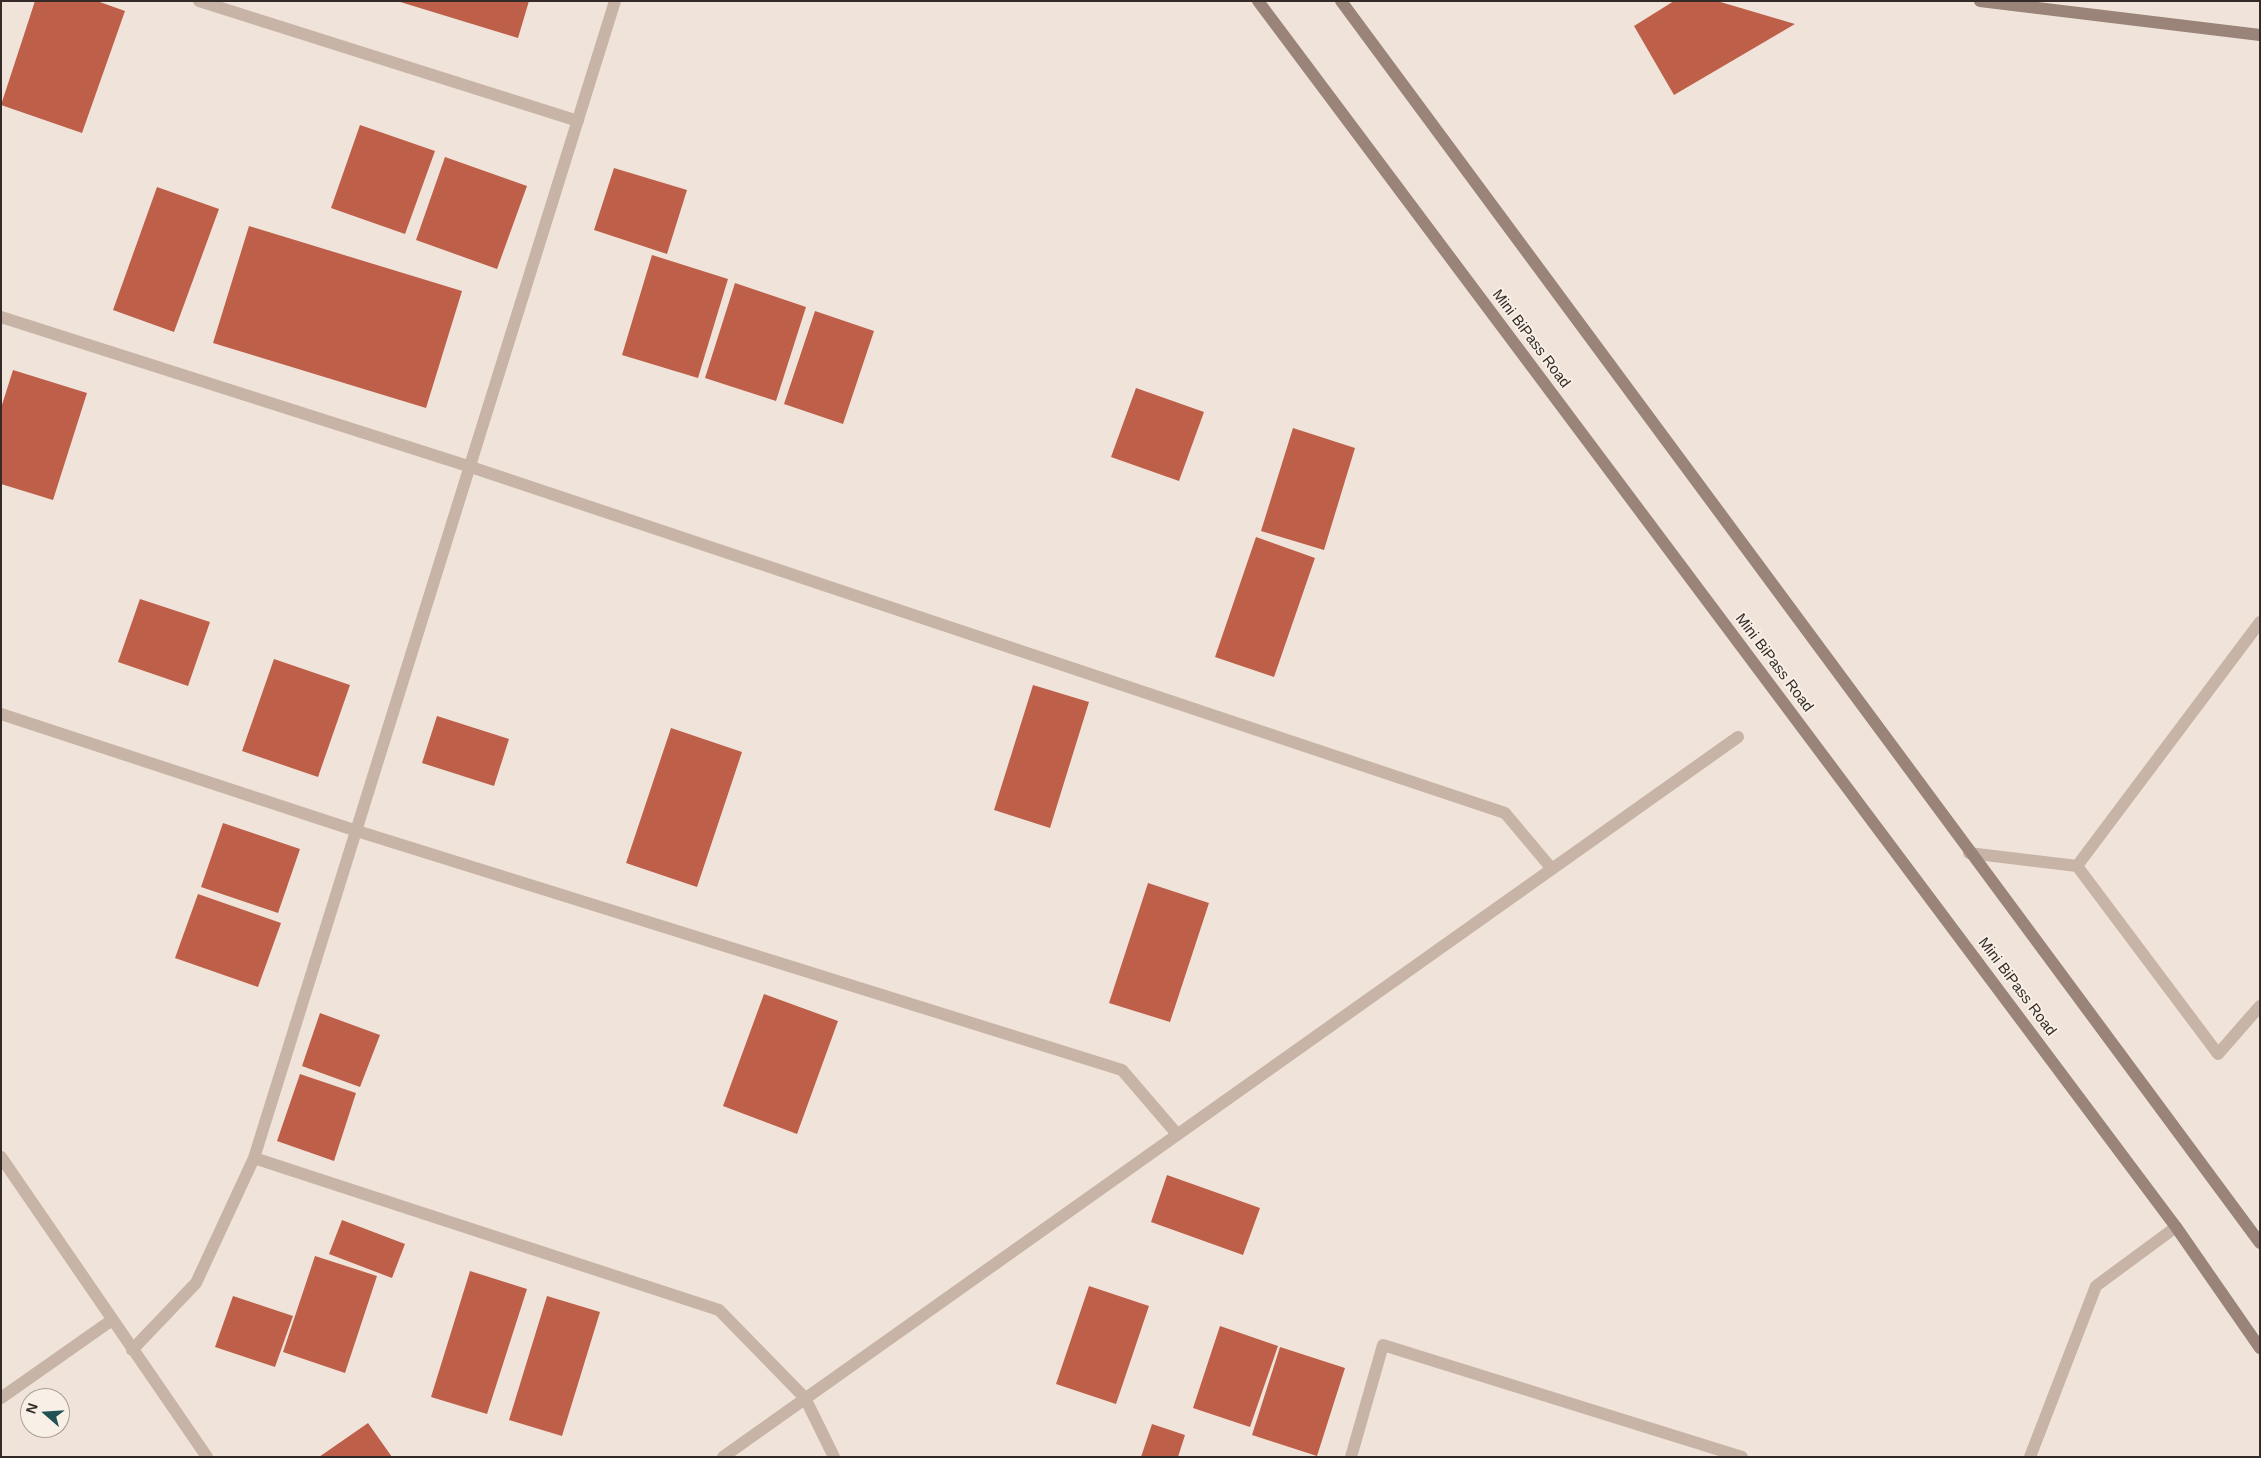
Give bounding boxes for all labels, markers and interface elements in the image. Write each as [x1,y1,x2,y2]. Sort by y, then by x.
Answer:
street label: Mini BiPass Road [1488,286,1574,392]
street label: Mini BiPass Road [1731,610,1817,716]
street label: Mini BiPass Road [1974,934,2060,1040]
north arrow [20,1388,70,1438]
text: N [23,1401,41,1416]

